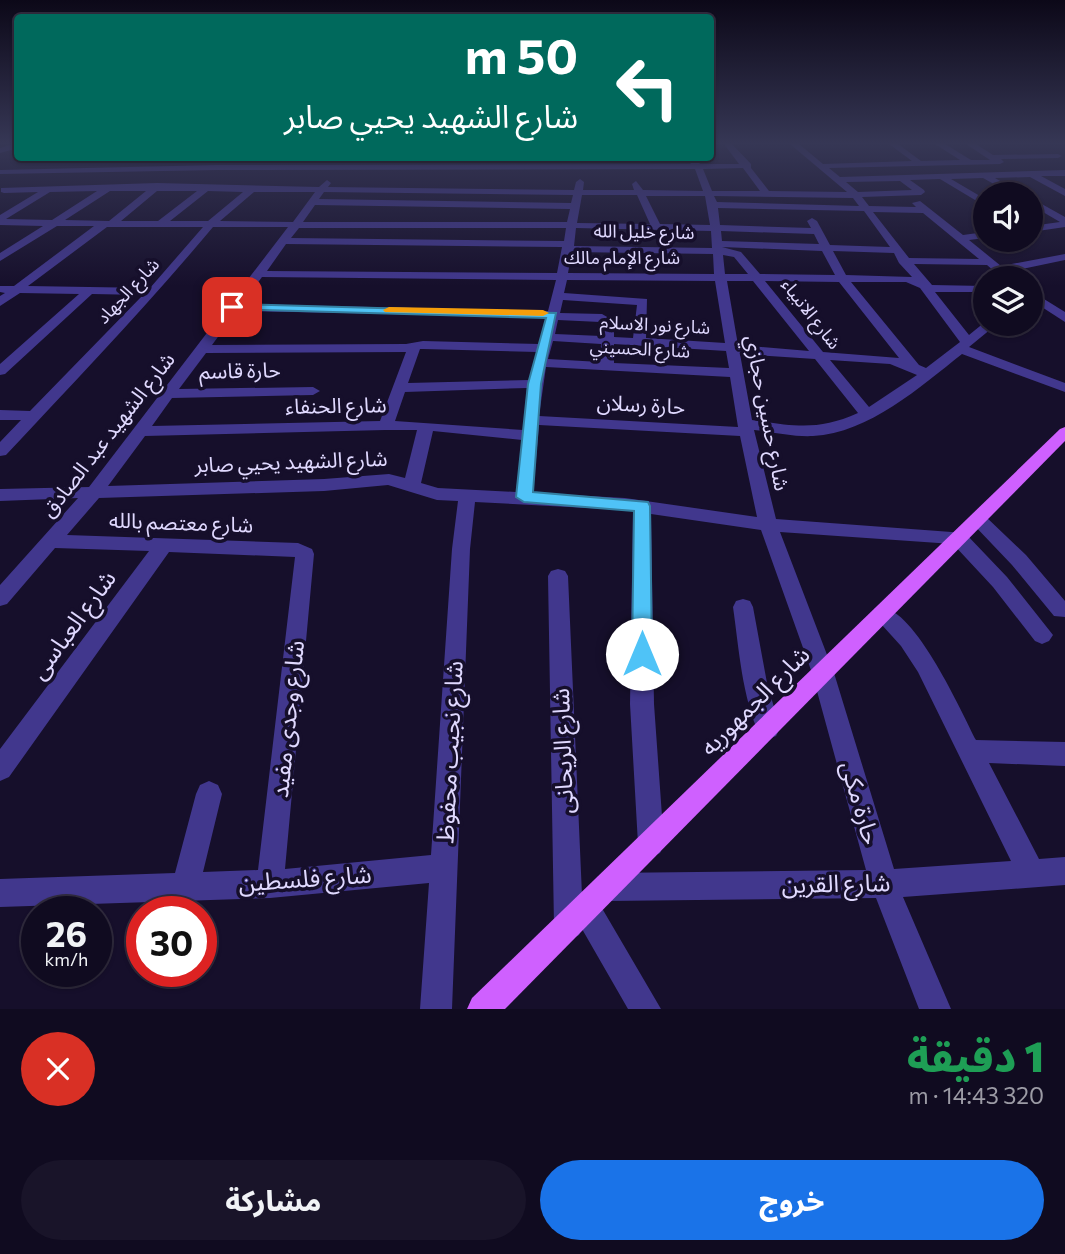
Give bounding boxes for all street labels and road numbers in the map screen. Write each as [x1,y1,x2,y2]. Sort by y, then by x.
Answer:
street label: شارع خليل الله [593,219,695,247]
street label: شارع الإمام مالك [564,246,680,272]
street label: شارع الجهاد [91,253,166,331]
street label: شارع الانبياء [774,274,846,356]
street label: شارع نور الاسلام [599,310,711,342]
street label: شارع حسين حجازي [736,333,796,494]
street label: شارع الحسيني [589,334,691,366]
street label: شارع الشهيد عبد الصادق [35,347,182,524]
street label: حارة قاسم [199,356,281,387]
street label: حارة رسلان [596,389,686,419]
street label: شارع الحنفاء [285,391,387,422]
street label: شارع الشهيد يحيي صابر [193,445,388,481]
street label: شارع معتصم بالله [108,506,254,541]
street label: شارع العباسى [23,564,124,687]
street label: شارع وجدى مفيد [264,639,313,799]
street label: شارع الجمهوريه [693,639,818,764]
street label: شارع نجيب محفوظ [429,660,472,844]
street label: شارع الريحانى [545,688,582,814]
street label: حارة مكى [835,757,887,848]
street label: شارع فلسطين [237,858,373,901]
street label: شارع القرين [781,867,891,902]

